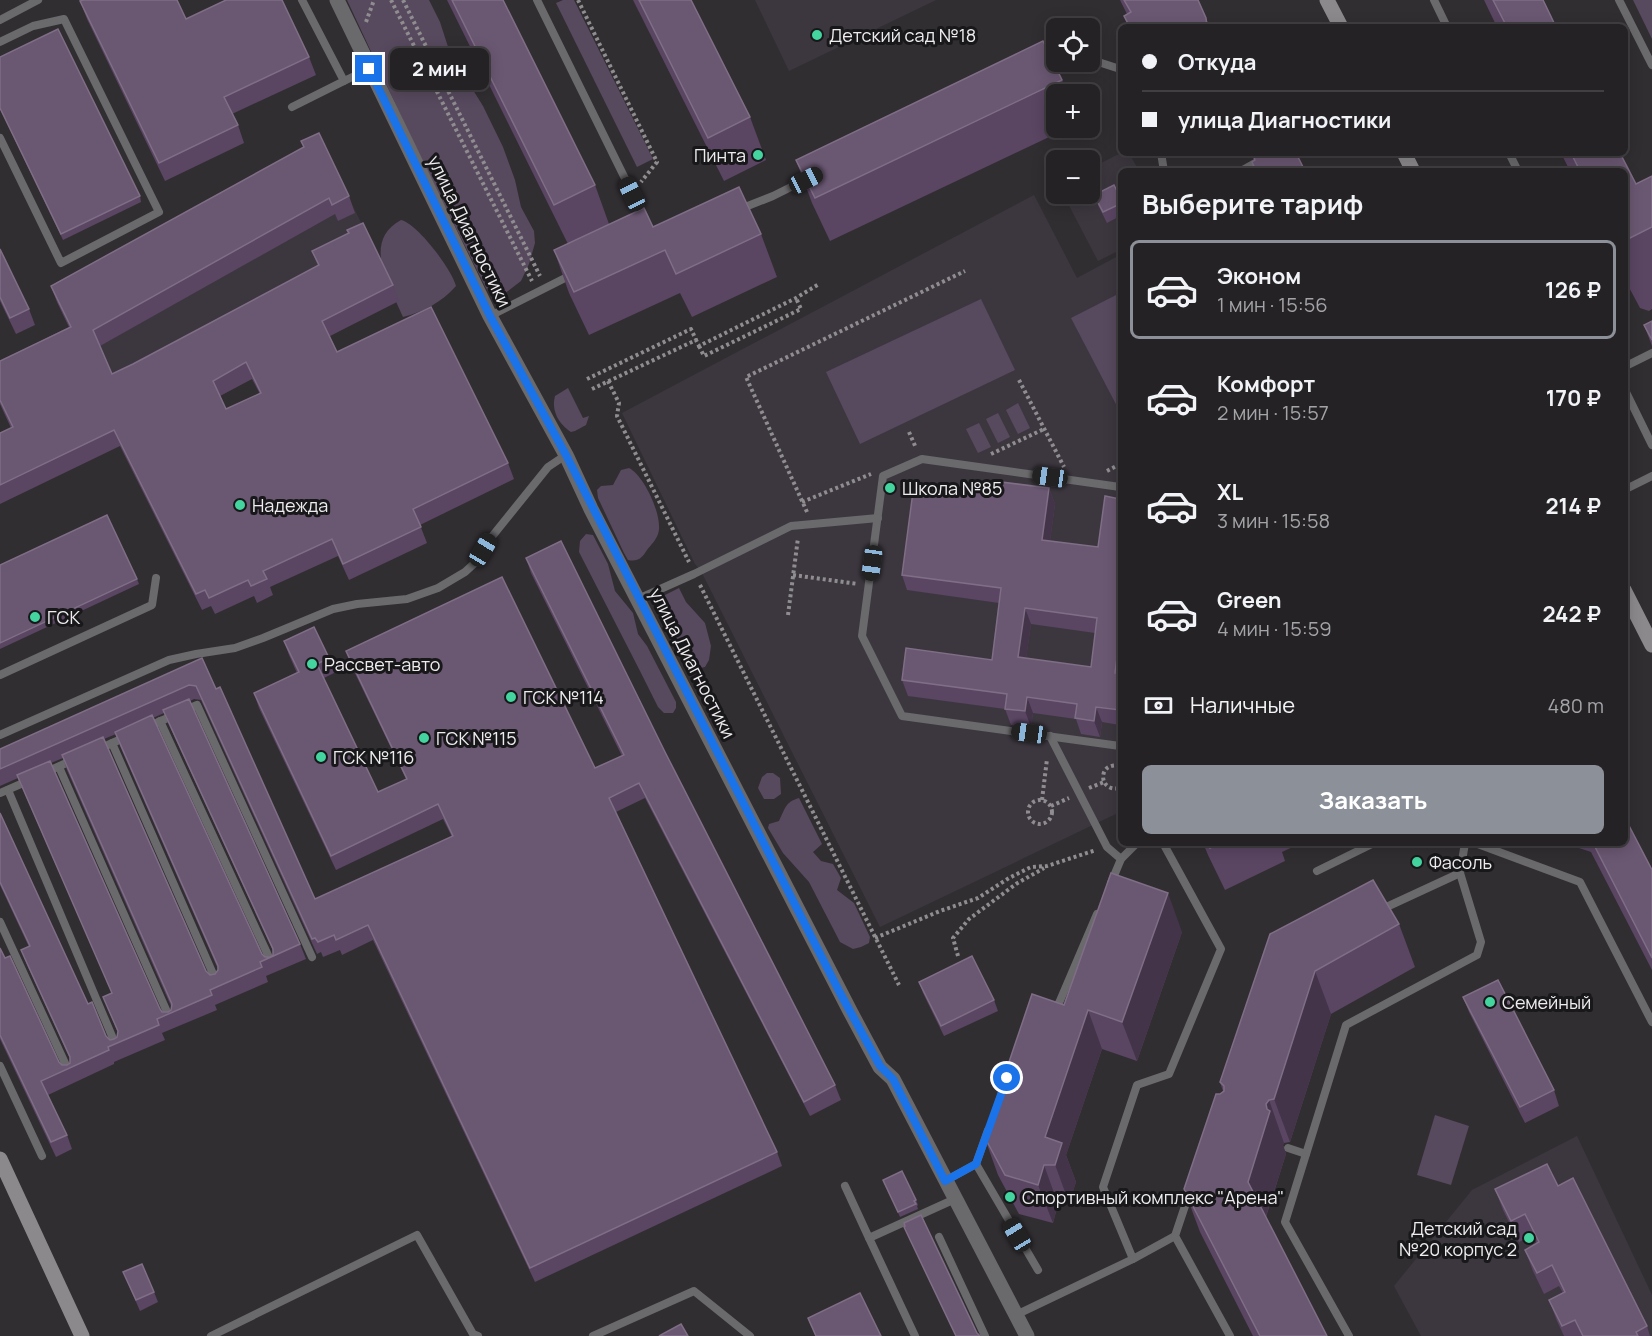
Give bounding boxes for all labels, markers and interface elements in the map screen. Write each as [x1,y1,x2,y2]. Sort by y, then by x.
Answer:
map controls [1046,18,1100,204]
button: locate [1046,18,1100,72]
place label: Детский сад №18 [829,23,976,47]
marker: Детский сад №18 [810,28,824,42]
text: Откуда [1178,47,1257,77]
callout: 2 мин [390,48,489,90]
route end [355,55,382,82]
text: 2 мин [412,55,467,82]
button: + [1046,84,1100,138]
text: улица Диагностики [1178,105,1391,135]
place label: Пинта [694,143,746,167]
marker: Пинта [751,148,765,162]
button: − [1046,150,1100,204]
street label: улица Диагностики [423,151,517,311]
car [786,164,826,196]
car [616,174,648,214]
text: Выберите тариф [1142,185,1363,222]
text: Эконом [1217,261,1301,291]
icon: car [1145,263,1199,317]
text: 126 ₽ [1545,275,1601,305]
text: 1 мин · 15:56 [1217,291,1328,318]
text: Комфорт [1217,369,1315,399]
icon: car [1145,371,1199,425]
text: 170 ₽ [1546,383,1601,413]
text: 2 мин · 15:57 [1217,399,1329,426]
car [1031,466,1069,488]
place label: Школа №85 [902,476,1002,500]
text: XL [1217,477,1243,507]
icon: car [1145,479,1199,533]
marker: Школа №85 [883,481,897,495]
text: 214 ₽ [1545,491,1601,521]
place label: Надежда [252,493,328,517]
marker: Надежда [233,498,247,512]
text: 3 мин · 15:58 [1217,507,1330,534]
car [466,530,500,570]
car [861,544,883,582]
street label: улица Диагностики [645,584,741,742]
text: Green [1217,585,1282,615]
icon: car [1145,587,1199,641]
text: 242 ₽ [1542,599,1601,629]
place label: ГСК [47,605,80,629]
marker: ГСК [28,610,42,624]
text: 4 мин · 15:59 [1217,615,1332,642]
place label: Рассвет-авто [324,652,440,676]
marker: Рассвет-авто [305,657,319,671]
place label: ГСК №114 [523,685,604,709]
icon: cash [1142,689,1175,722]
marker: ГСК №114 [504,690,518,704]
text: Наличные [1190,690,1295,720]
text: 480 m [1547,692,1604,719]
car [1010,722,1048,744]
place label: ГСК №115 [436,726,517,750]
marker: ГСК №115 [417,731,431,745]
place label: ГСК №116 [333,745,414,769]
marker: ГСК №116 [314,750,328,764]
button: Заказать [1142,765,1604,834]
place label: Фасоль [1429,850,1492,874]
marker: Фасоль [1410,855,1424,869]
place label: Семейный [1502,990,1591,1014]
marker: Семейный [1483,995,1497,1009]
route start [993,1064,1020,1091]
place label: Спортивный комплекс "Арена" [1022,1185,1284,1209]
marker: Спортивный комплекс "Арена" [1003,1190,1017,1204]
car [1000,1215,1034,1255]
place label: Детский сад №20 корпус 2 [1399,1216,1517,1261]
marker: Детский сад №20 корпус 2 [1522,1231,1536,1245]

